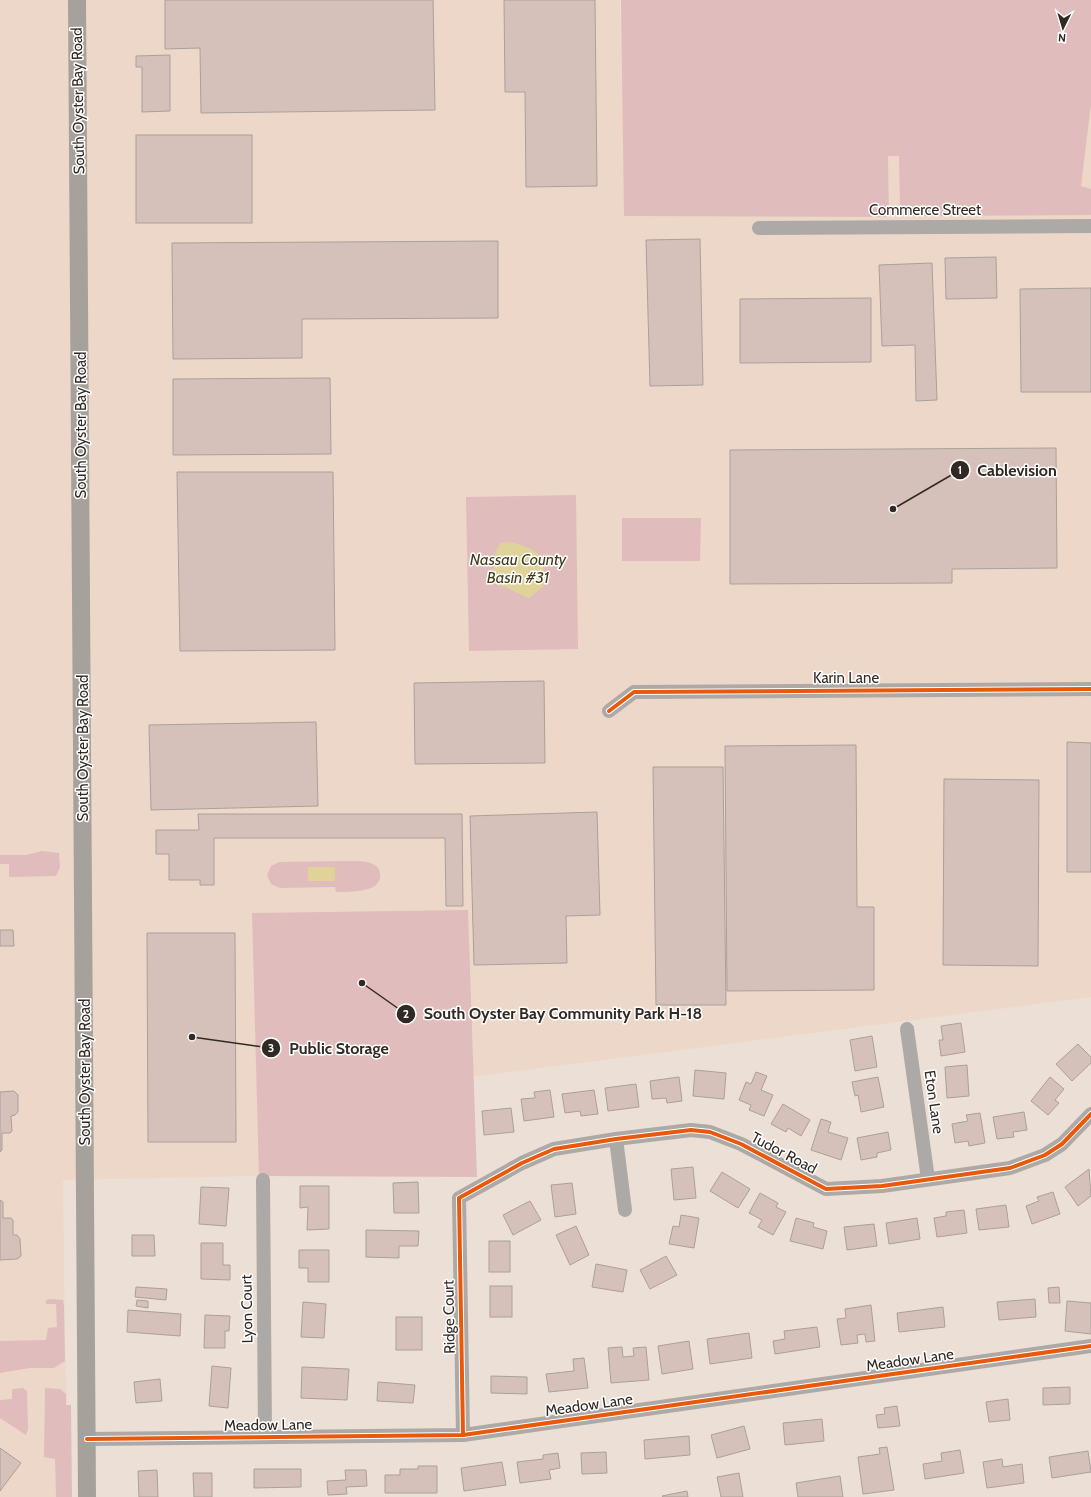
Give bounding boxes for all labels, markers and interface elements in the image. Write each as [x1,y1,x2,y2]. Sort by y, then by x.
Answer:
north arrow [1043,8,1083,48]
street label: South Oyster Bay Road [68,27,88,175]
text: N [1058,31,1067,45]
street label: Commerce Street [869,201,981,219]
street label: South Oyster Bay Road [72,352,90,498]
callout: Cablevision [950,456,1065,484]
text: Cablevision [977,461,1057,480]
text: 1 [958,462,962,477]
water label: Nassau County Basin #31 [470,550,567,587]
street label: Karin Lane [813,669,879,687]
street label: South Oyster Bay Road [74,675,92,821]
street label: South Oyster Bay Road [76,999,94,1145]
callout: South Oyster Bay Community Park H-18 [396,1000,711,1028]
text: South Oyster Bay Community Park H-18 [424,1004,702,1023]
text: 2 [403,1006,409,1021]
callout: Public Storage [261,1034,396,1062]
text: Public Storage [289,1039,389,1058]
text: 3 [268,1040,274,1055]
street label: Eton Lane [921,1069,947,1135]
street label: Tudor Road [748,1128,820,1178]
street label: Lyon Court [237,1274,257,1344]
street label: Ridge Court [439,1280,459,1354]
street label: Meadow Lane [865,1345,955,1375]
street label: Meadow Lane [544,1390,634,1420]
street label: Meadow Lane [224,1415,313,1435]

